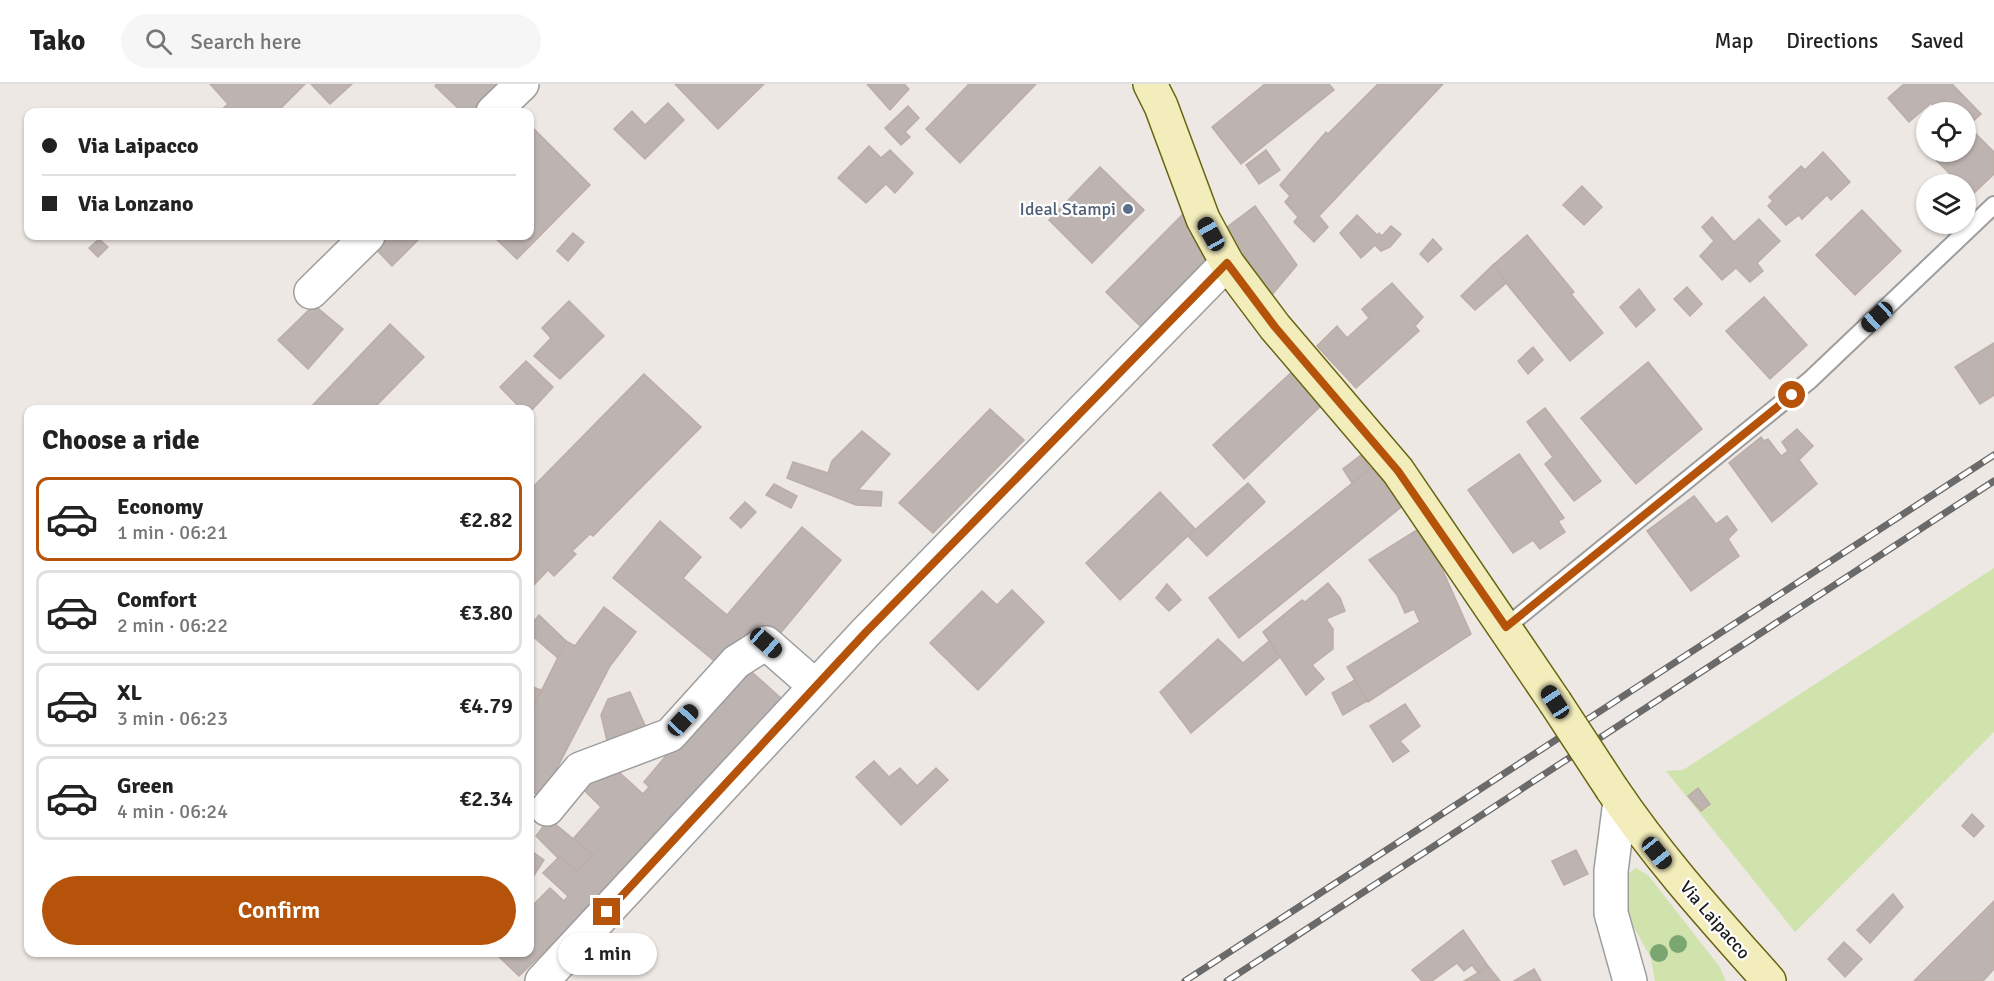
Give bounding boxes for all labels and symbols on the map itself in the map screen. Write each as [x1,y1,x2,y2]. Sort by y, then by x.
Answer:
place label: Ideal Stampi [1020,198,1116,220]
marker: Ideal Stampi [1121,202,1135,216]
car [1194,214,1228,254]
car [1858,298,1896,336]
route start [1778,381,1805,408]
car [747,624,785,662]
car [1538,682,1572,722]
car [664,701,702,739]
car [1639,833,1675,873]
street label: Via Laipacco [1675,876,1755,964]
route end [593,898,620,925]
callout: 1 min [558,933,656,975]

